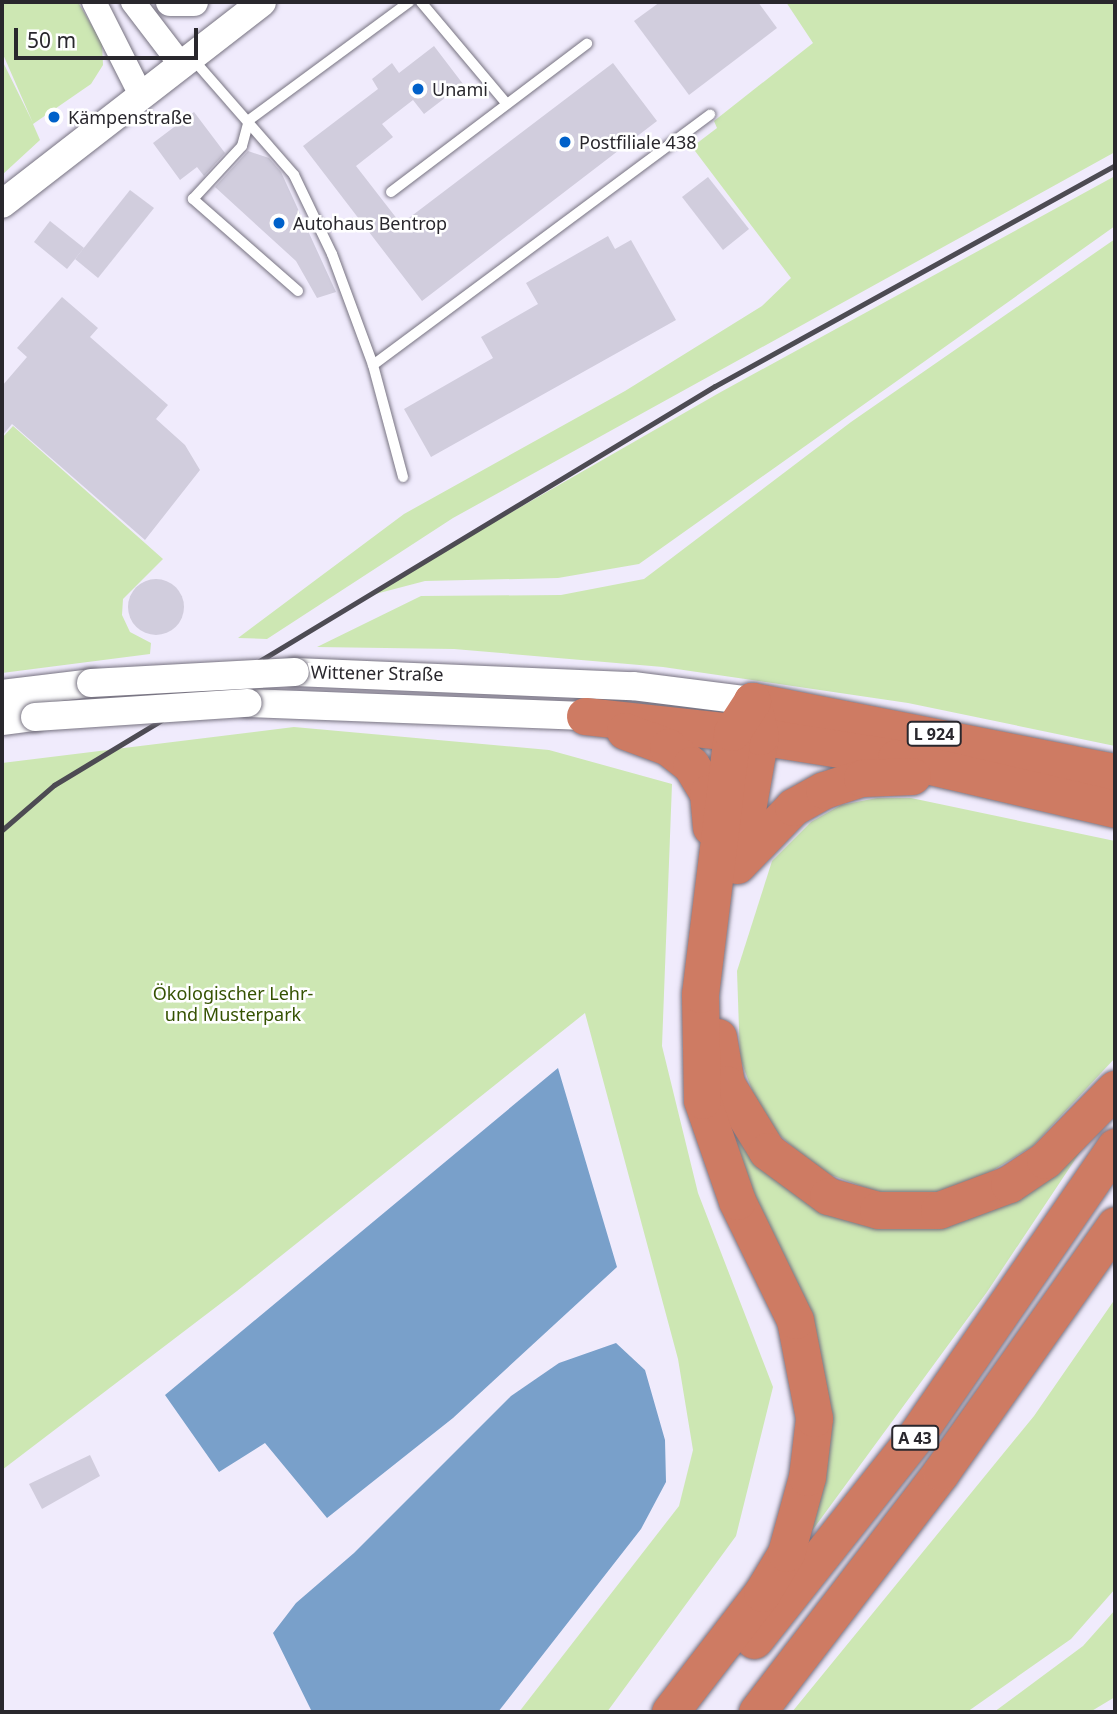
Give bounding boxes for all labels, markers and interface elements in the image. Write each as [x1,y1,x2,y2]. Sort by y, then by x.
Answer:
scale bar [18,14,201,58]
text: 50 m [27,26,76,54]
place label: Unami [432,78,488,100]
marker: Unami [410,81,426,97]
place label: Kämpenstraße [68,106,192,128]
marker: Kämpenstraße [46,109,62,125]
place label: Postfiliale 438 [579,131,696,153]
marker: Postfiliale 438 [557,134,573,150]
place label: Autohaus Bentrop [293,212,447,234]
marker: Autohaus Bentrop [271,215,287,231]
street label: Wittener Straße [310,661,444,685]
road number: L 924 [906,722,962,747]
park label: Ökologischer Lehr- und Musterpark [153,983,313,1026]
road number: A 43 [890,1426,940,1450]

